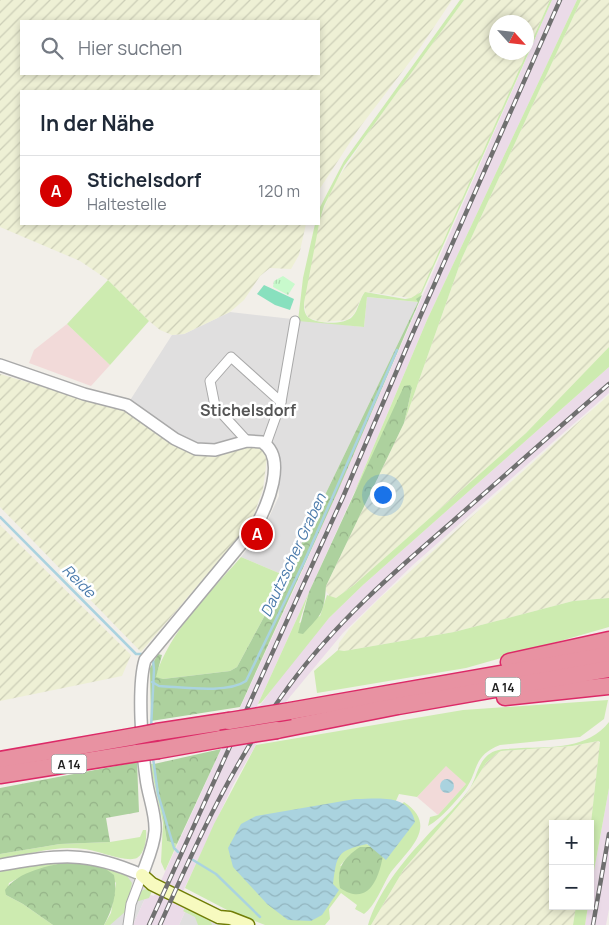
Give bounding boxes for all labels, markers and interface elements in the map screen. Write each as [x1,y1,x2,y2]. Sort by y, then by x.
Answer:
north arrow [489,15,534,60]
search box [20,20,320,75]
icon: search [38,34,66,62]
text: Hier suchen [78,35,182,61]
text: In der Nähe [40,109,154,137]
text: Stichelsdorf [87,167,201,193]
text: A [51,180,61,202]
text: 120 m [258,180,300,202]
text: Haltestelle [87,193,167,215]
district label: Stichelsdorf [200,399,296,421]
your location [370,482,396,508]
water label: Dautzscher Graben [255,489,331,620]
pin: A [241,515,273,553]
water label: Reide [58,560,101,603]
road number: A 14 [486,678,520,696]
road number: A 14 [52,754,86,774]
map controls [549,820,594,910]
button: + [549,820,594,865]
button: − [549,865,594,910]

